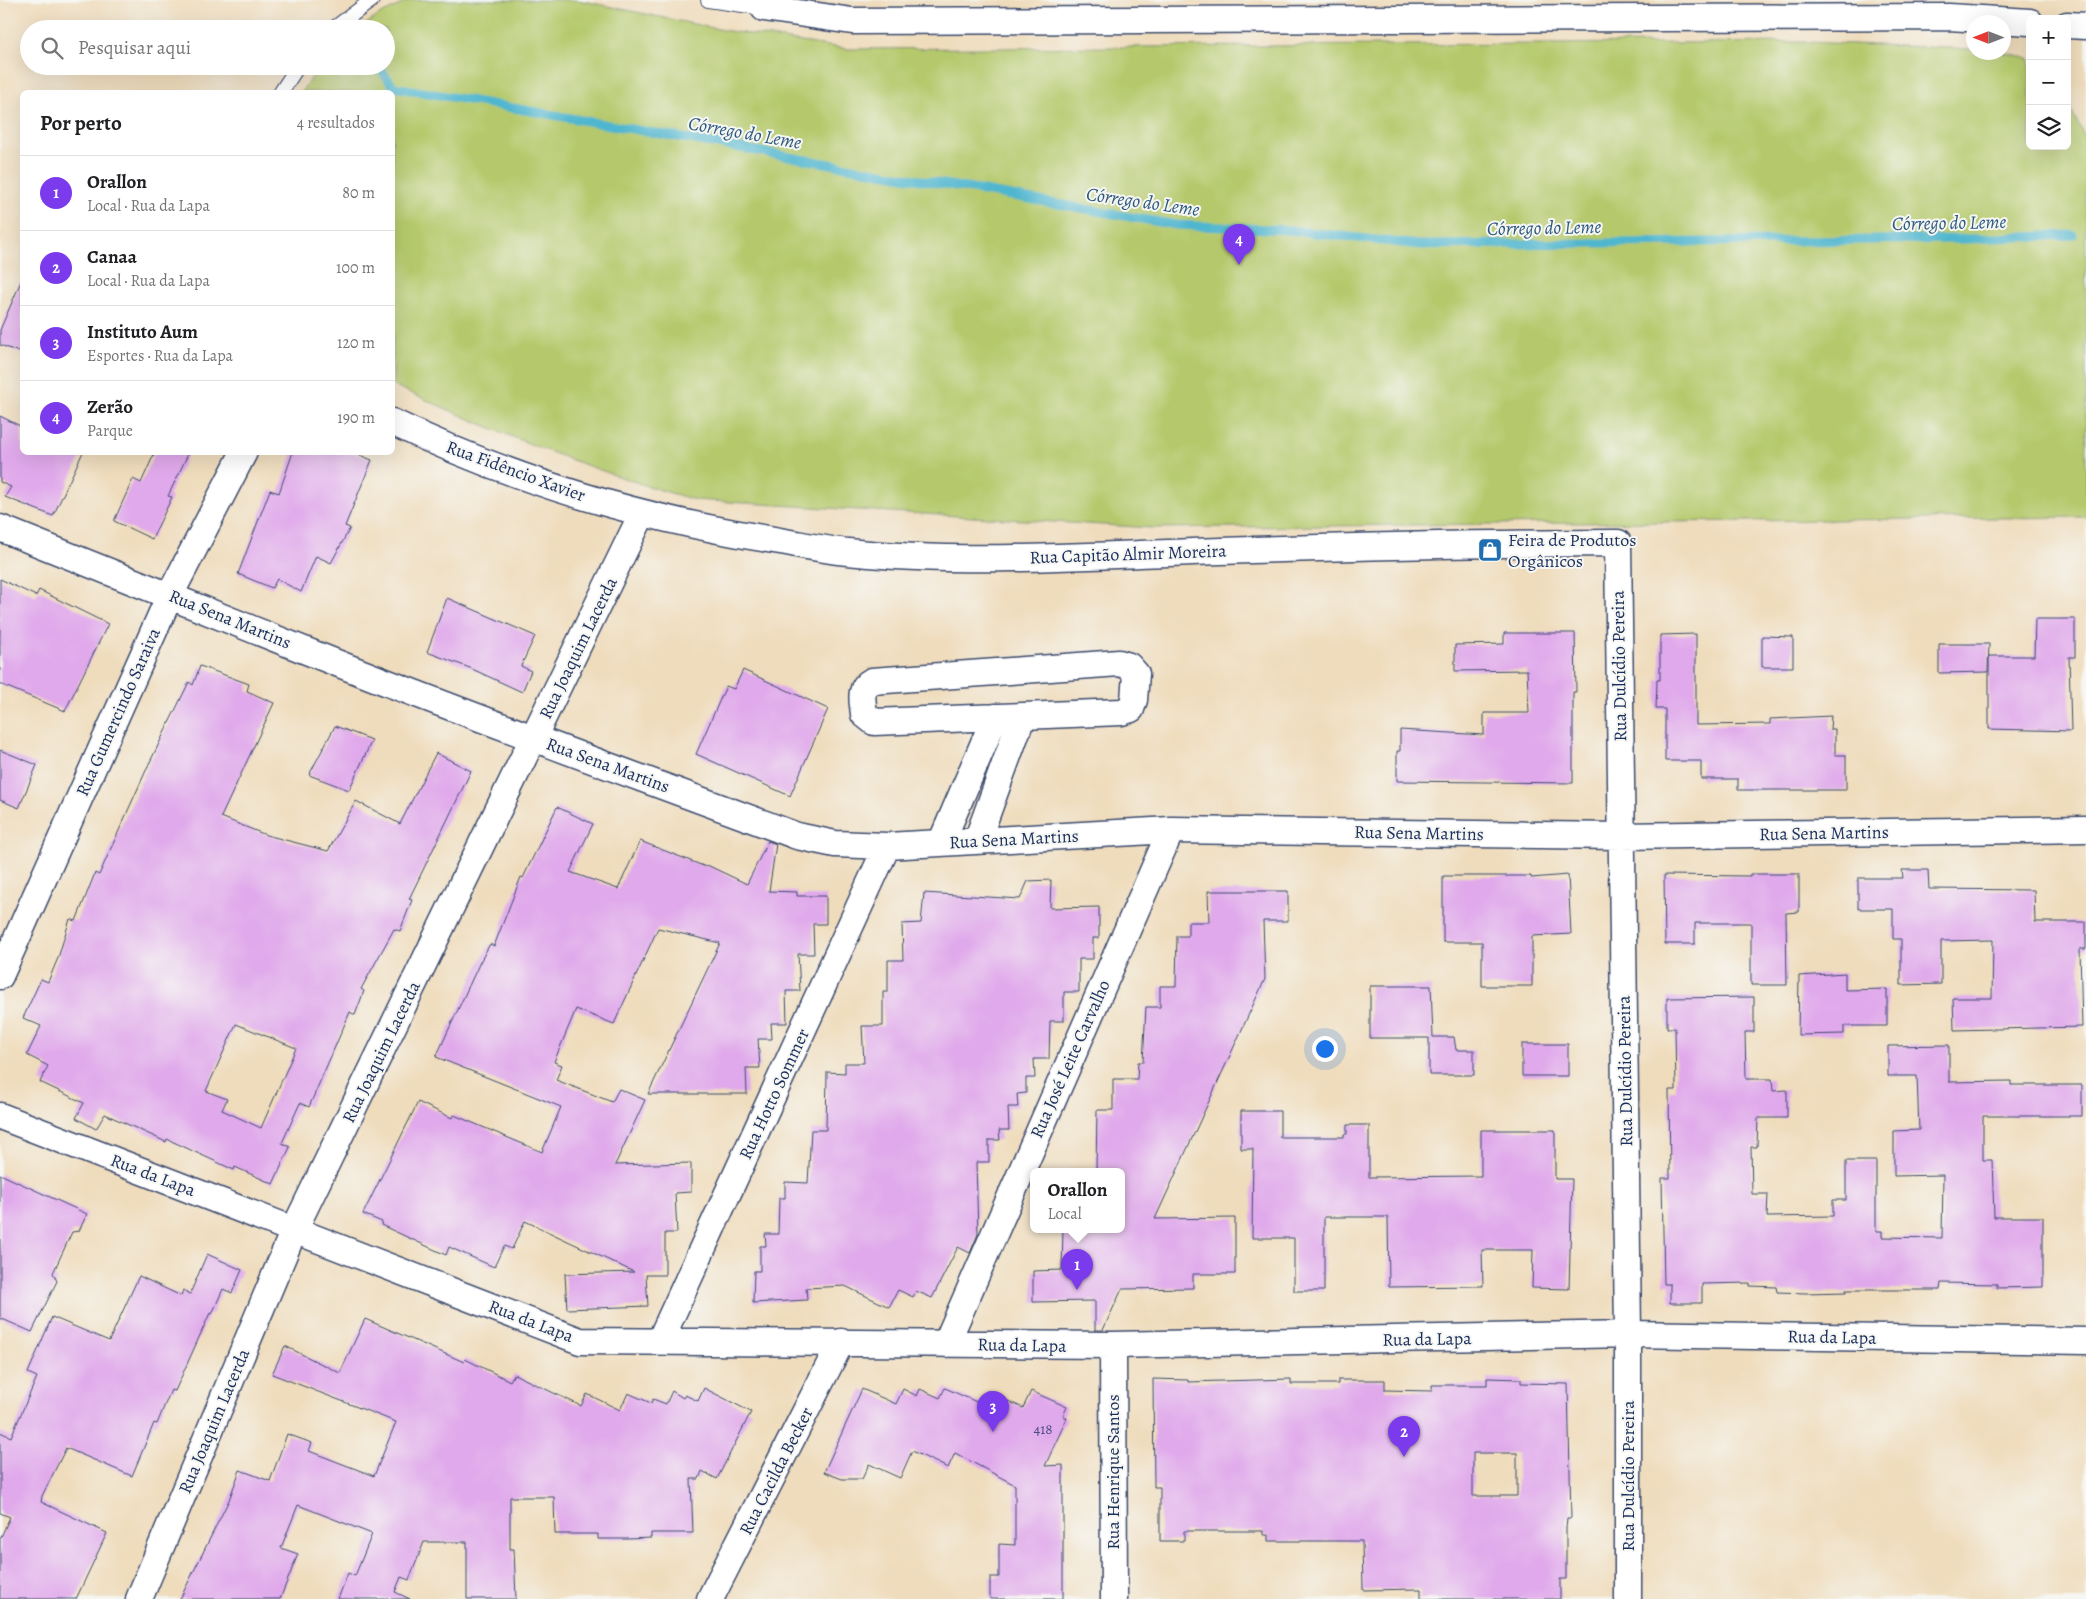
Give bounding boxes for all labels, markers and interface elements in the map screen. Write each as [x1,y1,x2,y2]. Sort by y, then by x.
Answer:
north arrow [1966,15,2011,60]
map controls [2026,15,2071,150]
button: + [2026,15,2071,60]
search box [20,20,395,75]
icon: search [38,34,66,62]
text: Pesquisar aqui [78,35,191,61]
button: − [2026,60,2071,105]
button: layers [2026,105,2071,150]
text: Por perto [40,109,122,137]
water label: Córrego do Leme [686,110,804,156]
text: 4 resultados [297,112,375,134]
text: Orallon [87,169,147,195]
water label: Córrego do Leme [1084,181,1201,223]
text: 1 [53,182,59,204]
text: 80 m [342,182,375,204]
text: Local · Rua da Lapa [87,195,210,217]
water label: Córrego do Leme [1892,209,2007,237]
water label: Córrego do Leme [1487,214,1602,242]
pin: 4 [1223,224,1255,265]
text: Canaa [87,244,137,270]
text: 2 [52,257,60,279]
text: 100 m [336,257,375,279]
text: Local · Rua da Lapa [87,270,210,292]
text: Instituto Aum [87,319,198,345]
text: 3 [53,332,59,354]
text: 120 m [337,332,375,354]
text: Esportes · Rua da Lapa [87,345,233,367]
text: Zerão [87,394,133,420]
text: 4 [52,407,60,429]
text: 190 m [337,407,375,429]
text: Parque [87,420,133,442]
street label: Rua Fidêncio Xavier [443,435,589,507]
place label: Feira de Produtos Orgânicos [1508,528,1636,573]
shop icon: Feira de Produtos Orgânicos [1477,537,1503,563]
street label: Rua Capitão Almir Moreira [1029,539,1228,569]
street label: Rua Joaquim Lacerda [533,573,623,723]
street label: Rua Sena Martins [165,584,295,654]
street label: Rua Dulcídio Pereira [1606,590,1632,742]
street label: Rua Gumercindo Saraiva [70,623,166,800]
street label: Rua Sena Martins [543,732,673,798]
street label: Rua Sena Martins [1354,820,1484,846]
street label: Rua Sena Martins [1759,820,1889,846]
street label: Rua Sena Martins [949,824,1079,854]
street label: Rua José Leite Carvalho [1024,976,1116,1142]
street label: Rua Joaquim Lacerda [336,977,426,1127]
street label: Rua Dulcídio Pereira [1612,995,1638,1147]
street label: Rua Hotto Sommer [733,1025,815,1163]
your location [1312,1036,1338,1062]
street label: Rua da Lapa [107,1148,199,1202]
popup [1030,1168,1125,1233]
text: Orallon [1047,1177,1108,1203]
text: Local [1047,1203,1082,1225]
pin: 1 [1061,1249,1093,1290]
street label: Rua da Lapa [485,1294,577,1348]
street label: Rua da Lapa [1787,1324,1877,1350]
street label: Rua da Lapa [1382,1326,1472,1352]
street label: Rua da Lapa [977,1332,1067,1358]
street label: Rua Joaquim Lacerda [173,1344,256,1497]
pin: 3 [977,1391,1009,1432]
street label: Rua Henrique Santos [1101,1394,1125,1550]
street label: Rua Dulcídio Pereira [1616,1400,1640,1552]
street label: Rua Cacilda Becker [733,1403,819,1539]
pin: 2 [1388,1416,1420,1457]
house number: 418 [1033,1419,1053,1439]

